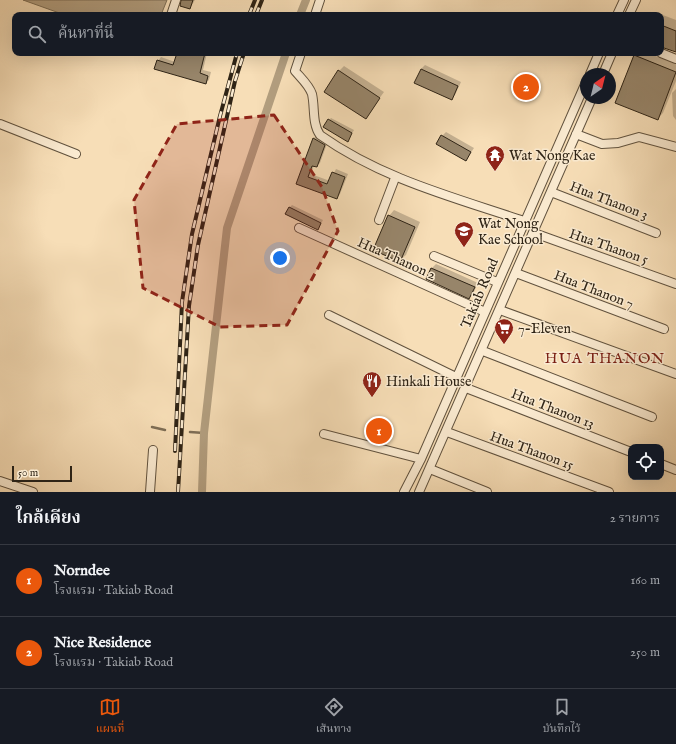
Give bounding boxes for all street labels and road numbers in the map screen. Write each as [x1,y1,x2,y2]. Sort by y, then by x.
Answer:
street label: Hua Thanon 3 [567,178,650,224]
street label: Hua Thanon 5 [567,225,651,269]
street label: Hua Thanon 2 [355,234,439,284]
street label: Takiab Road [457,255,503,331]
street label: Hua Thanon 7 [551,266,636,313]
street label: Hua Thanon 13 [508,385,597,433]
street label: Hua Thanon 15 [487,427,576,474]

